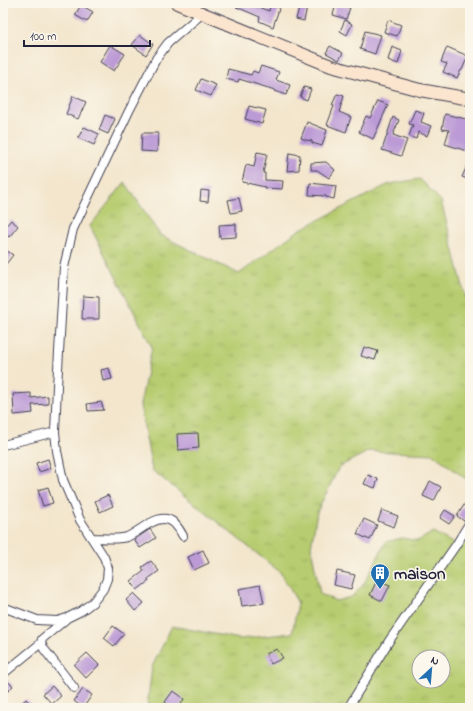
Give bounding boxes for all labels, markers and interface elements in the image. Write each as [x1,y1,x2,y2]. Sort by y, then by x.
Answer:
scale bar [24,22,150,48]
text: 100 m [30,28,57,46]
building icon: maison [369,562,391,590]
place label: maison [394,562,446,587]
north arrow [411,649,451,689]
text: N [428,652,442,670]

